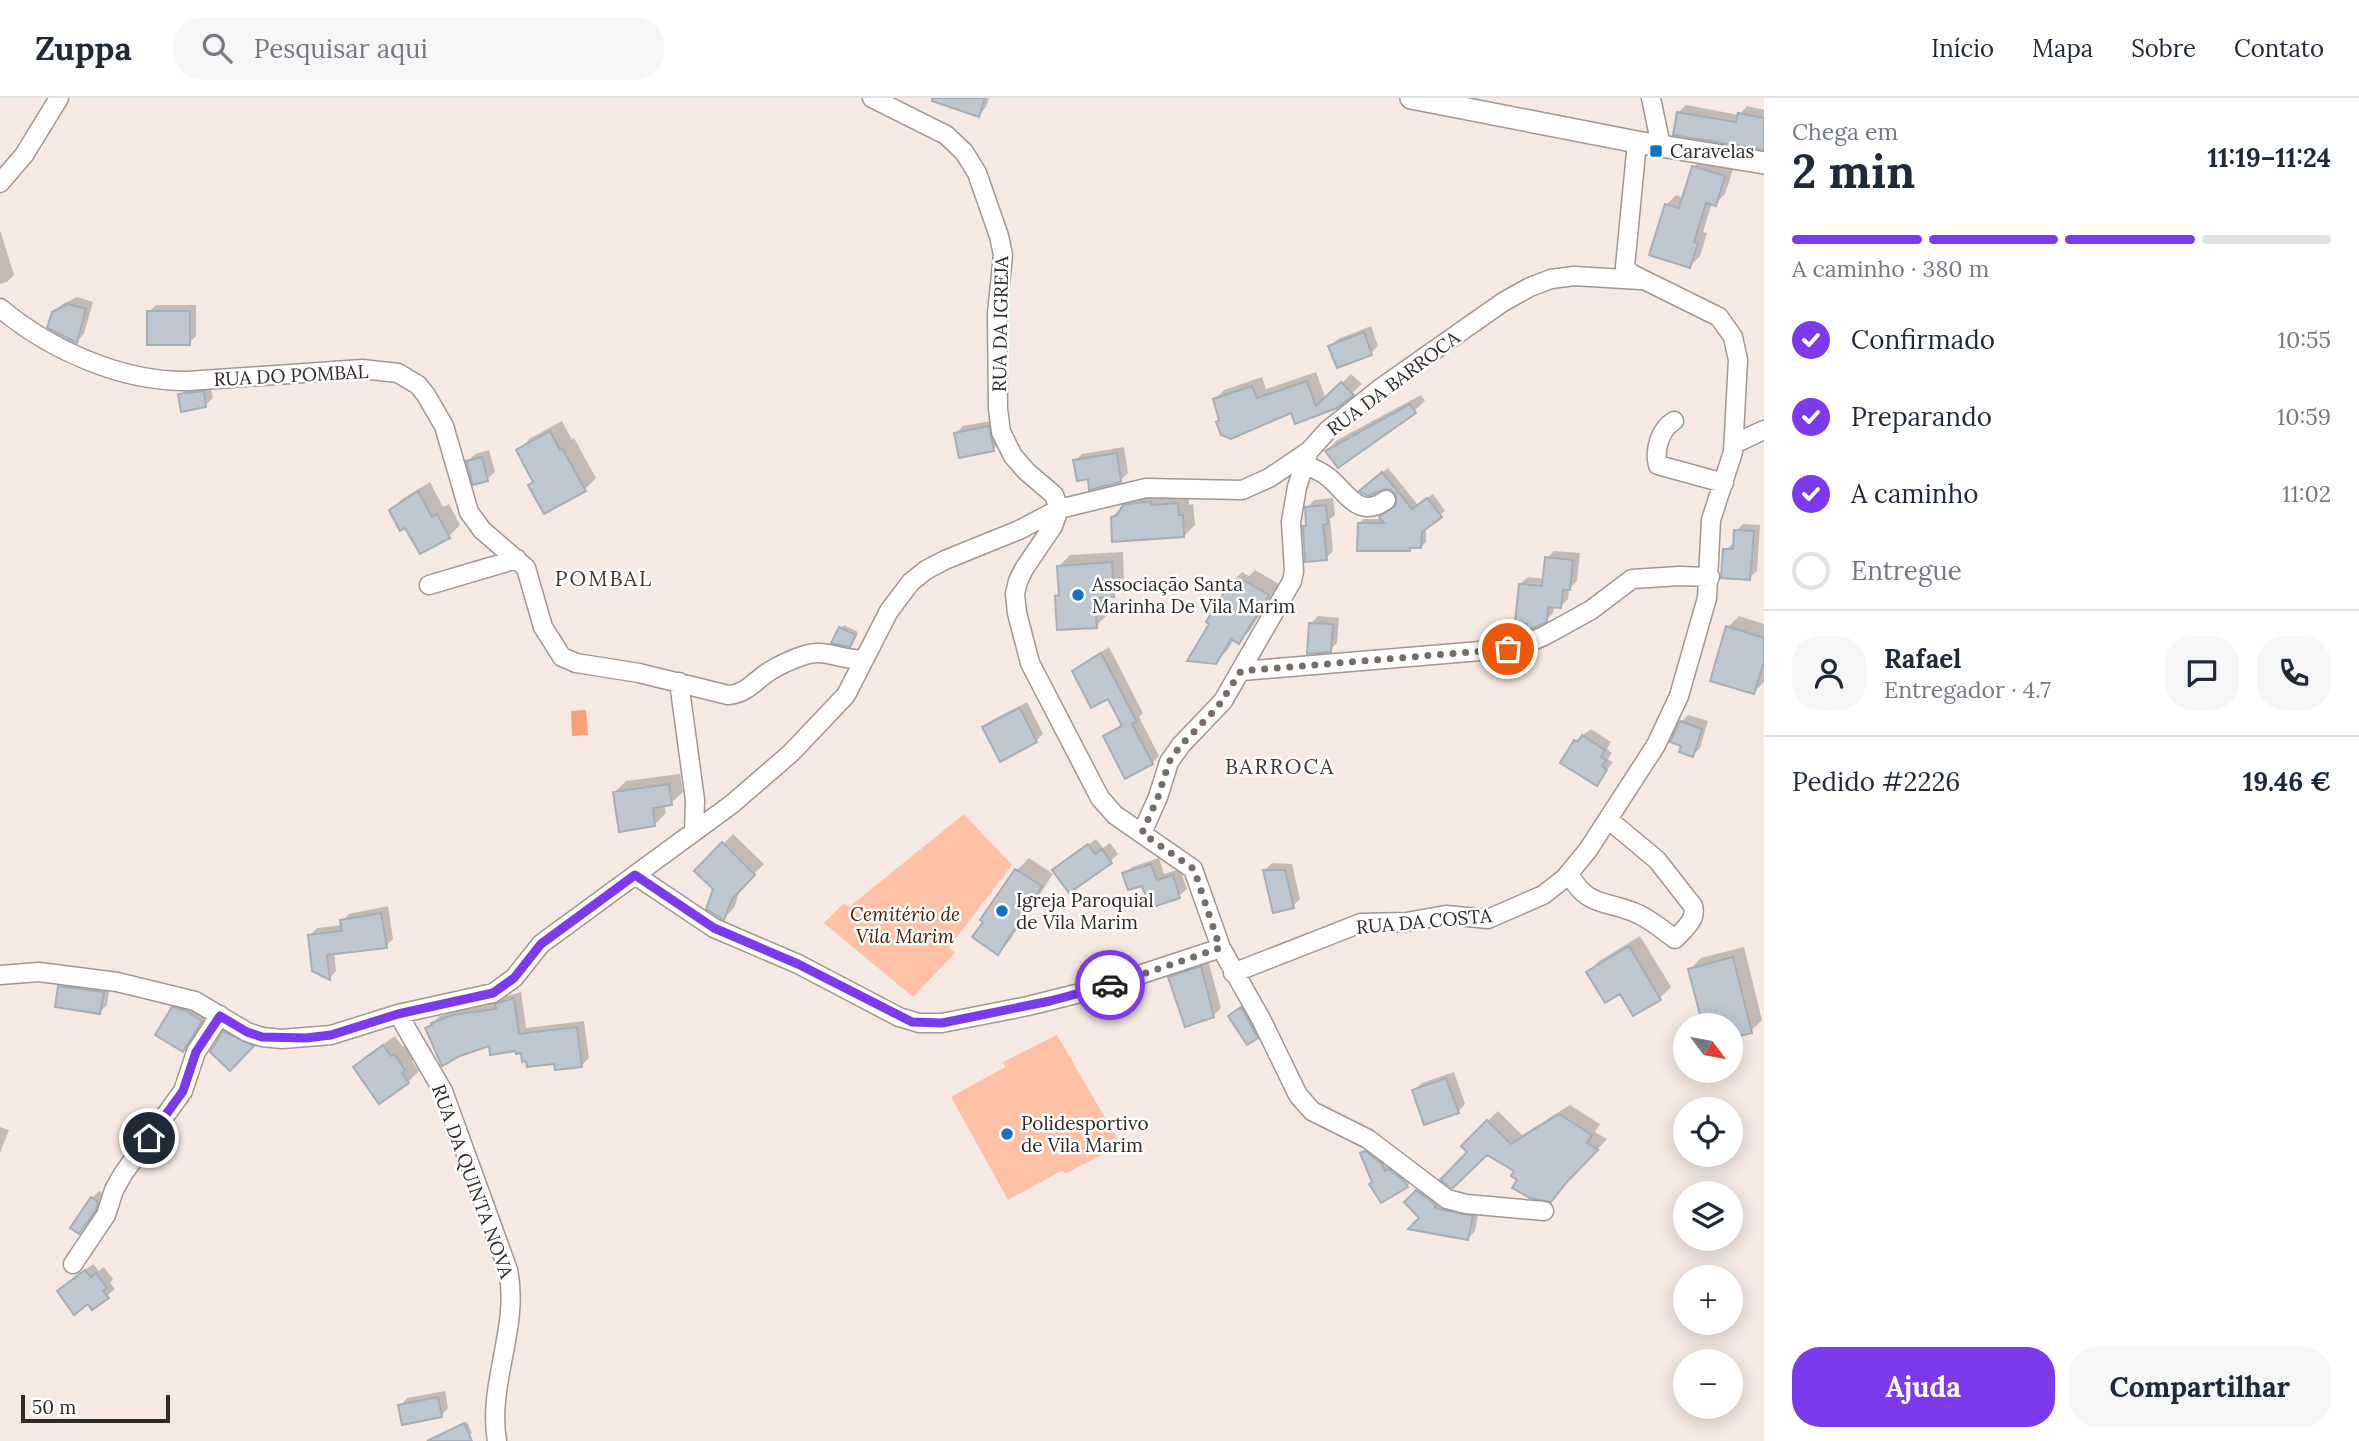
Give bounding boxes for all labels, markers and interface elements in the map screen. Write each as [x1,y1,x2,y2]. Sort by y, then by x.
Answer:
search box [174,17,664,80]
text: Zuppa [35,27,132,69]
icon: search [198,29,236,67]
text: Pesquisar aqui [254,32,428,65]
text: Início [1931,33,1994,64]
text: Mapa [2032,33,2093,64]
text: Sobre [2131,33,2196,64]
text: Contato [2234,33,2324,64]
text: Chega em [1792,117,1898,146]
place label: Caravelas [1670,139,1755,163]
text: 11:19–11:24 [2208,141,2331,174]
text: 2 min [1792,142,1915,201]
marker: Caravelas [1648,143,1664,159]
text: A caminho · 380 m [1792,254,1989,283]
street label: RUA DA IGREJA [987,255,1013,392]
icon: check [1792,321,1830,359]
text: Confirmado [1851,323,1995,356]
street label: RUA DA BARROCA [1322,325,1465,441]
text: 10:55 [2278,325,2331,354]
street label: RUA DO POMBAL [213,359,369,391]
icon: check [1792,398,1830,436]
text: Preparando [1851,400,1992,433]
text: 10:59 [2277,402,2331,431]
icon: check [1792,475,1830,513]
text: A caminho [1851,477,1978,510]
text: 11:02 [2282,479,2331,508]
text: Entregue [1851,554,1962,587]
district label: POMBAL [555,565,653,592]
place label: Associação Santa Marinha De Vila Marim [1091,572,1295,618]
marker: Associação Santa Marinha De Vila Marim [1070,587,1086,603]
pin [1478,619,1538,679]
icon: bag [1489,630,1527,668]
button: person [1792,636,1866,710]
button: chat [2165,636,2239,710]
button: phone [2257,636,2331,710]
text: Rafael [1884,642,1961,675]
text: Entregador · 4.7 [1884,675,2051,704]
district label: BARROCA [1225,753,1335,780]
text: Pedido #2226 [1792,765,1960,798]
text: 19.46 € [2243,765,2331,798]
place label: Igreja Paroquial de Vila Marim [1016,888,1154,934]
park label: Cemitério de Vila Marim [850,902,960,948]
marker: Igreja Paroquial de Vila Marim [994,903,1010,919]
street label: RUA DA COSTA [1355,903,1494,939]
courier [1075,950,1145,1020]
icon: car [1091,966,1129,1004]
north arrow [1673,1013,1743,1083]
map controls [1673,1013,1743,1419]
street label: RUA DA QUINTA NOVA [427,1081,520,1282]
button: locate [1673,1097,1743,1167]
pin [119,1108,179,1168]
place label: Polidesportivo de Vila Marim [1021,1111,1149,1157]
icon: home [130,1119,168,1157]
marker: Polidesportivo de Vila Marim [999,1126,1015,1142]
button: layers [1673,1181,1743,1251]
button: + [1673,1265,1743,1335]
button: Ajuda [1792,1347,2055,1427]
button: Compartilhar [2069,1347,2331,1427]
button: − [1673,1349,1743,1419]
scale bar [21,1392,170,1424]
text: 50 m [32,1395,76,1419]

